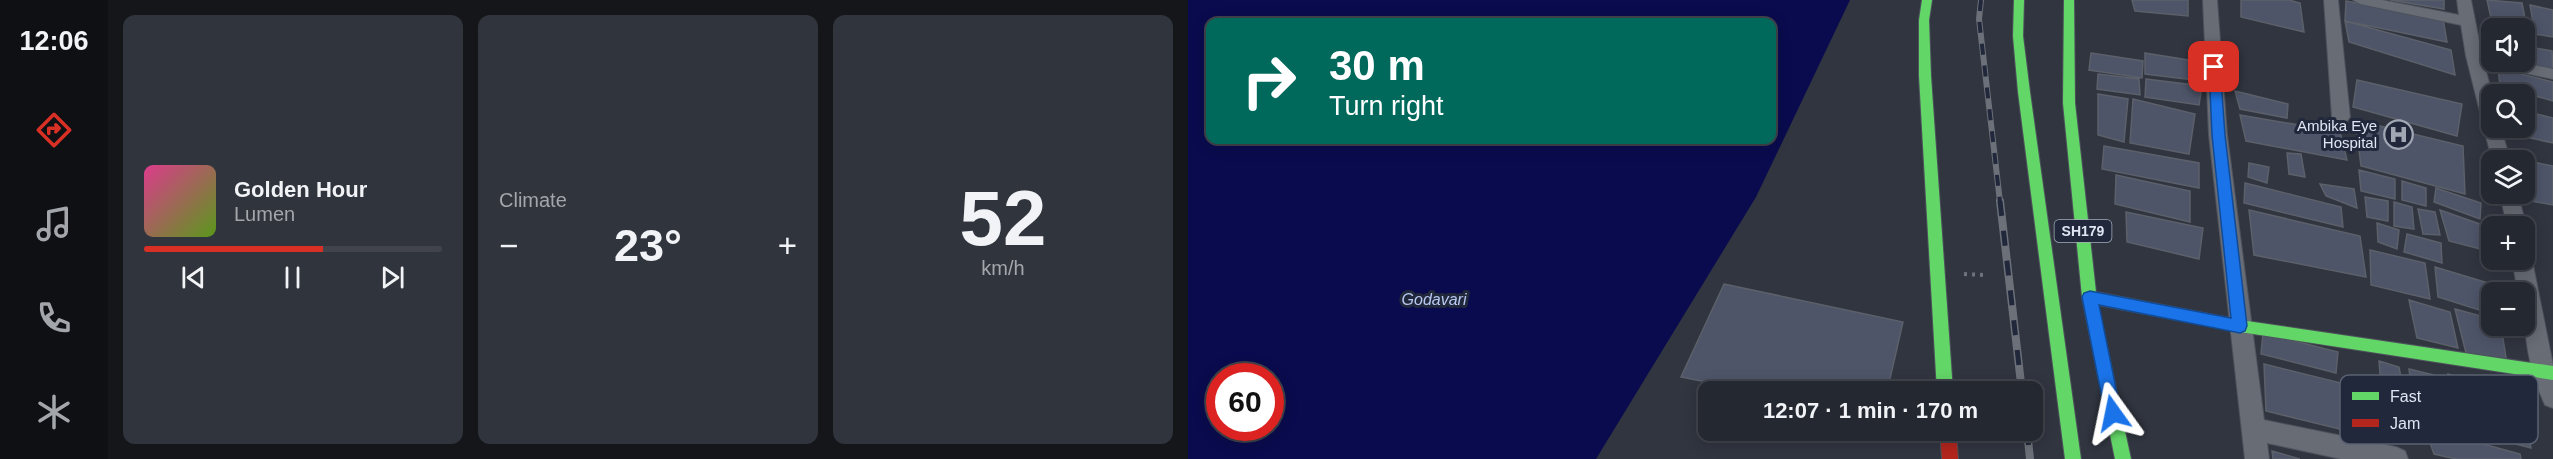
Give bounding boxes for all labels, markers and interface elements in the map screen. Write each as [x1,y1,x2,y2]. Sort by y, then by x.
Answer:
map controls [2481,18,2535,336]
button: sound [2481,18,2535,72]
text: 12:06 [19,26,89,56]
pin [2188,41,2239,92]
icon: right [1230,42,1308,120]
text: 30 m [1329,42,1425,89]
icon: arrive [2197,50,2230,83]
button: search [2481,84,2535,138]
text: Turn right [1329,91,1444,121]
icon: directions [33,109,75,151]
place label: Ambika Eye Hospital [2297,117,2377,151]
hospital icon: Ambika Eye Hospital [2382,118,2414,150]
button: layers [2481,150,2535,204]
text: 52 [960,174,1046,262]
text: Golden Hour [234,177,367,202]
text: Climate [499,189,567,211]
icon: music [33,203,75,245]
text: Lumen [234,203,295,225]
button: + [2481,216,2535,270]
text: 23° [614,220,682,271]
road number: SH179 [2054,220,2112,242]
text: − [499,227,518,264]
text: + [778,227,797,264]
text: km/h [981,257,1025,279]
icon: previous [177,261,210,294]
icon: pause [276,261,309,294]
icon: next [376,261,409,294]
button: − [2481,282,2535,336]
water label: Godavari [1402,291,1467,308]
icon: phone [33,297,75,339]
speed limit sign: 60 [1206,363,1284,441]
legend [2340,375,2538,444]
position arrow [2081,381,2145,445]
text: Fast [2390,388,2422,405]
icon: climate [33,391,75,433]
text: 12:07 · 1 min · 170 m [1763,398,1978,423]
text: Jam [2390,415,2420,432]

